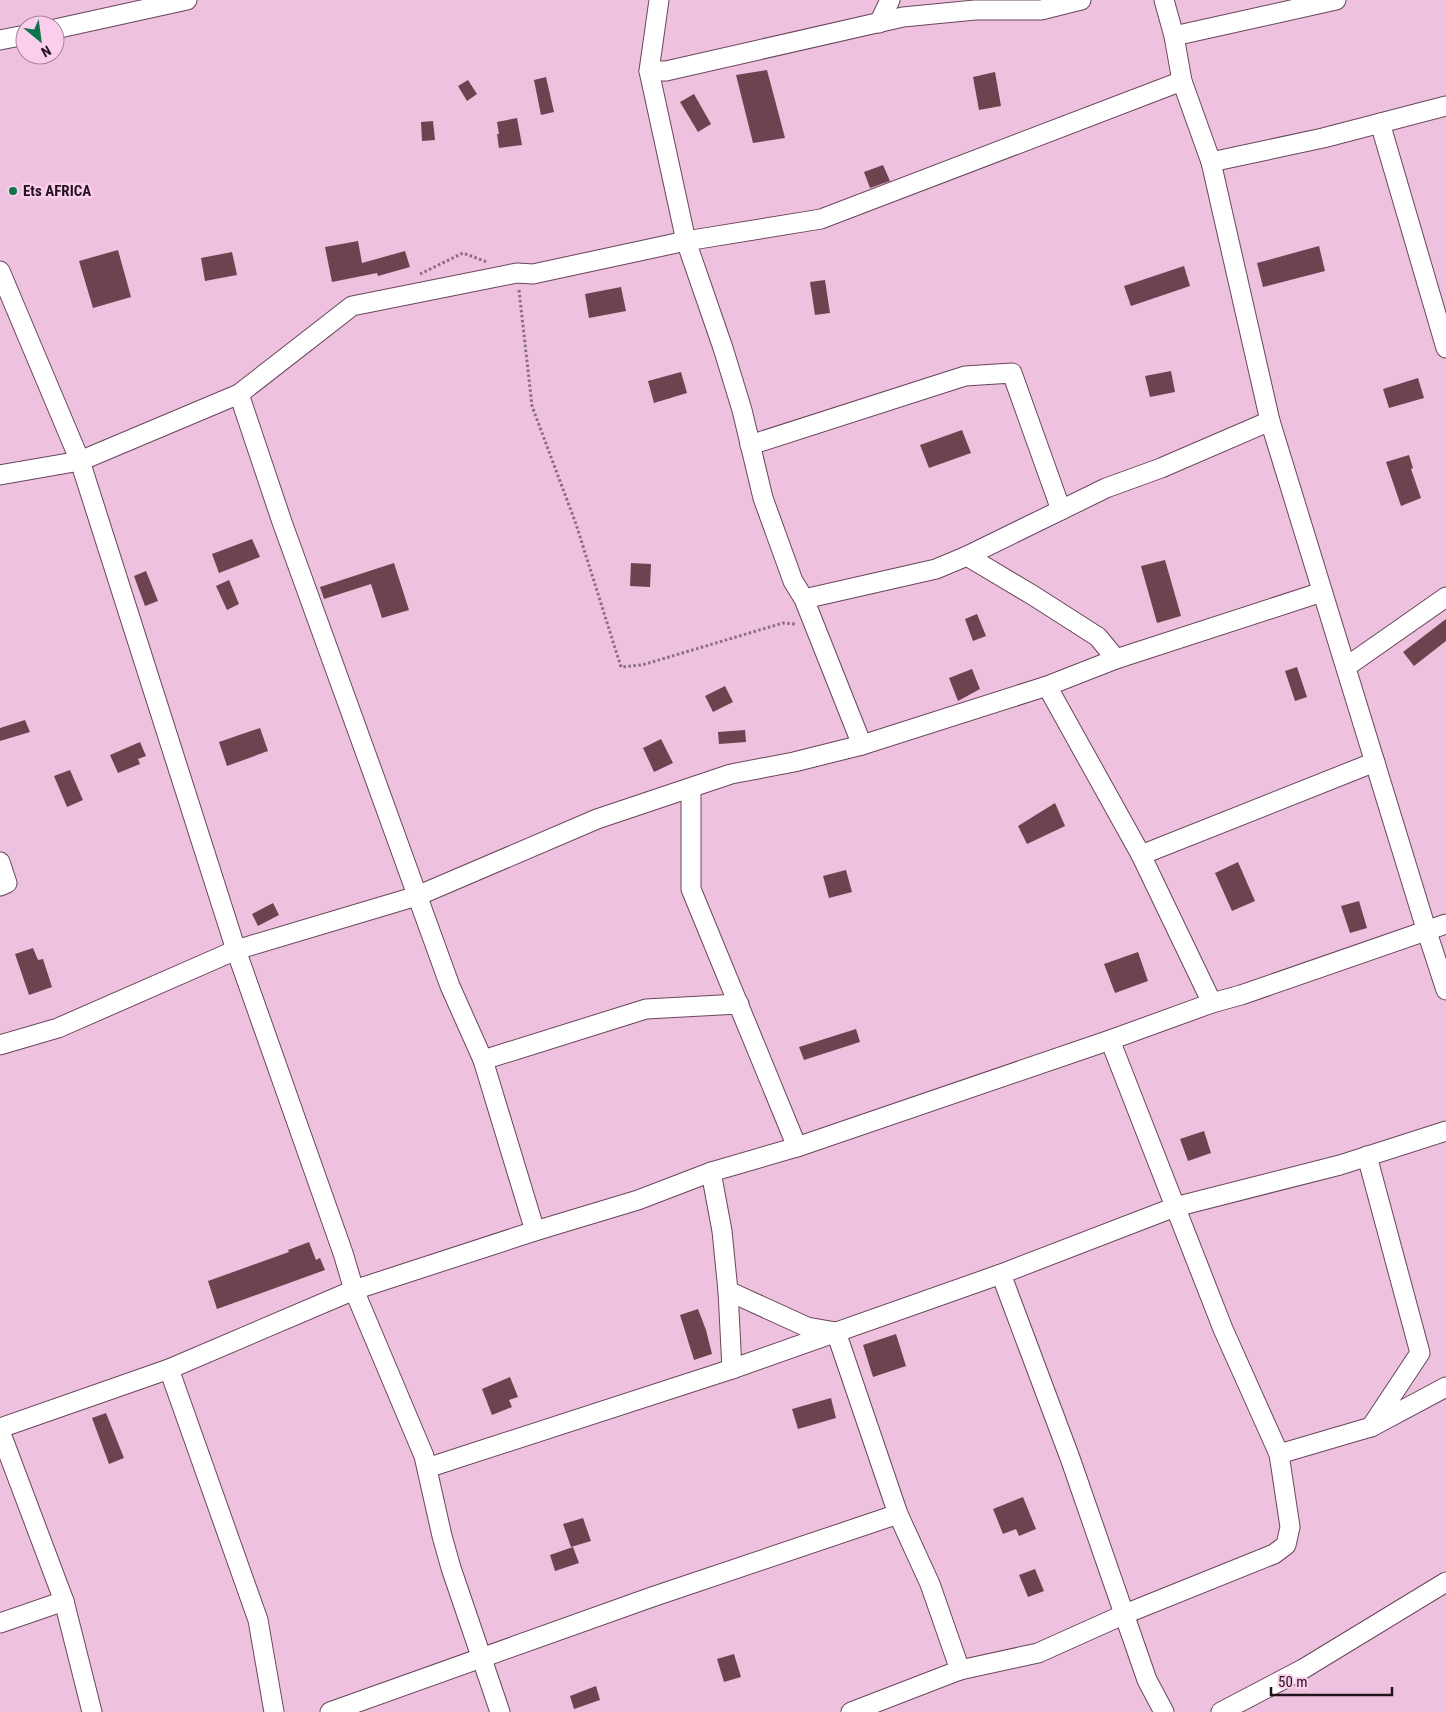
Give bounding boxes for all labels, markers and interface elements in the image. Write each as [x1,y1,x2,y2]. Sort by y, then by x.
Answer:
north arrow [15,15,65,65]
text: N [39,42,54,60]
place label: Ets AFRICA [23,182,91,200]
marker: Ets AFRICA [7,185,19,197]
scale bar [1271,1664,1392,1696]
text: 50 m [1278,1673,1308,1691]

